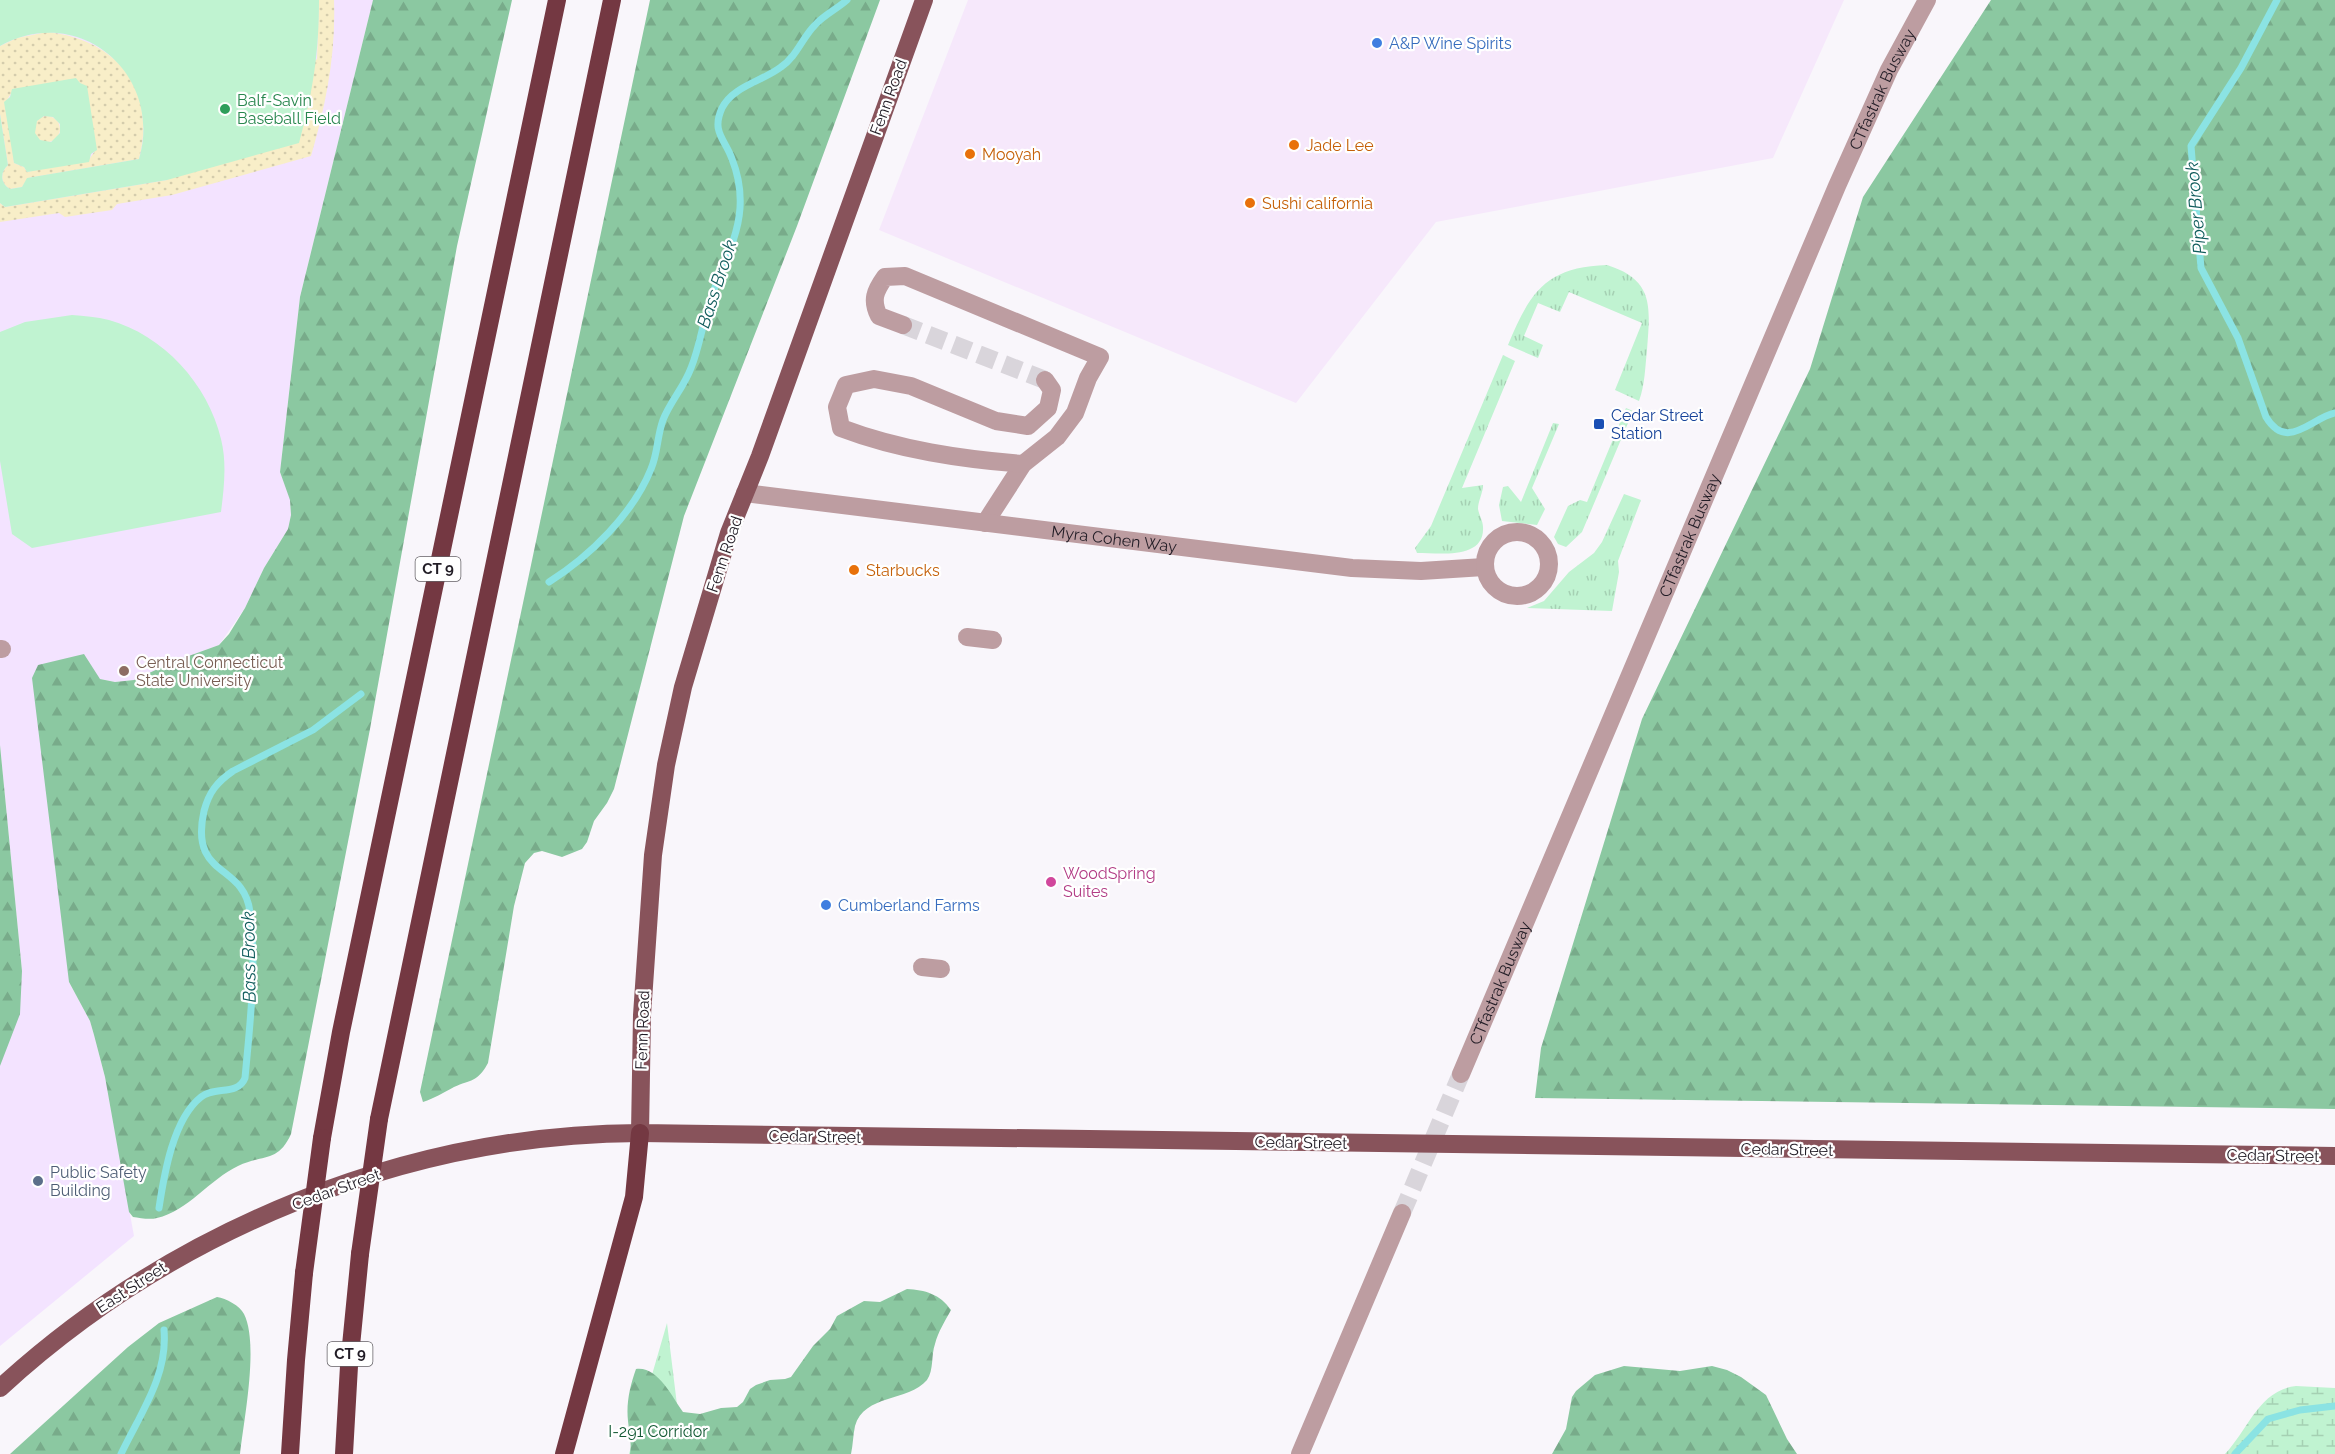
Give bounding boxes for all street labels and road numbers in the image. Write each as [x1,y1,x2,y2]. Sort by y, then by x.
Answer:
street label: CTfastrak Busway [1845,25,1920,153]
street label: Fenn Road [866,57,911,138]
street label: CTfastrak Busway [1655,471,1724,600]
street label: Fenn Road [703,513,746,595]
street label: Myra Cohen Way [1050,522,1178,556]
road number: CT 9 [416,557,460,581]
street label: CTfastrak Busway [1466,918,1535,1048]
street label: Fenn Road [632,990,653,1070]
street label: Cedar Street [768,1126,862,1147]
street label: Cedar Street [1254,1132,1348,1153]
street label: Cedar Street [1740,1139,1834,1160]
street label: Cedar Street [2226,1145,2320,1166]
street label: Cedar Street [289,1164,384,1214]
street label: East Street [93,1257,171,1317]
road number: CT 9 [328,1342,372,1366]

